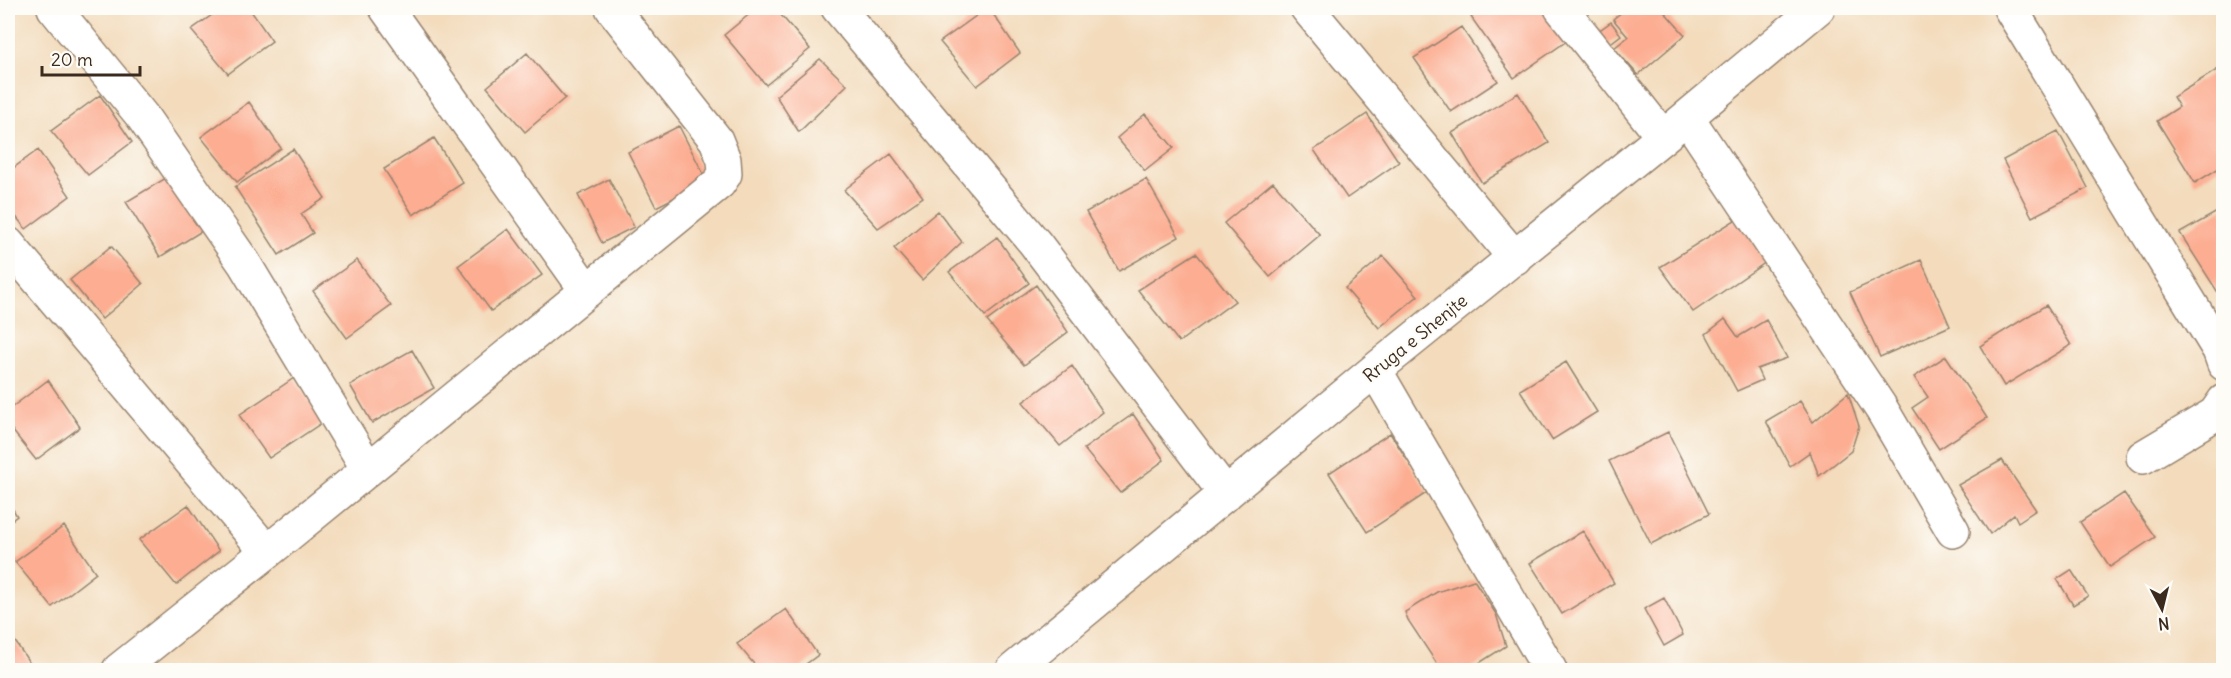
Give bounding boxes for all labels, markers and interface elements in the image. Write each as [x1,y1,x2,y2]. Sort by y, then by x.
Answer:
scale bar [42,39,140,77]
text: 20 m [51,48,93,71]
street label: Rruga e Shenjte [1358,289,1472,387]
north arrow [2132,579,2192,639]
text: N [2157,613,2171,634]

